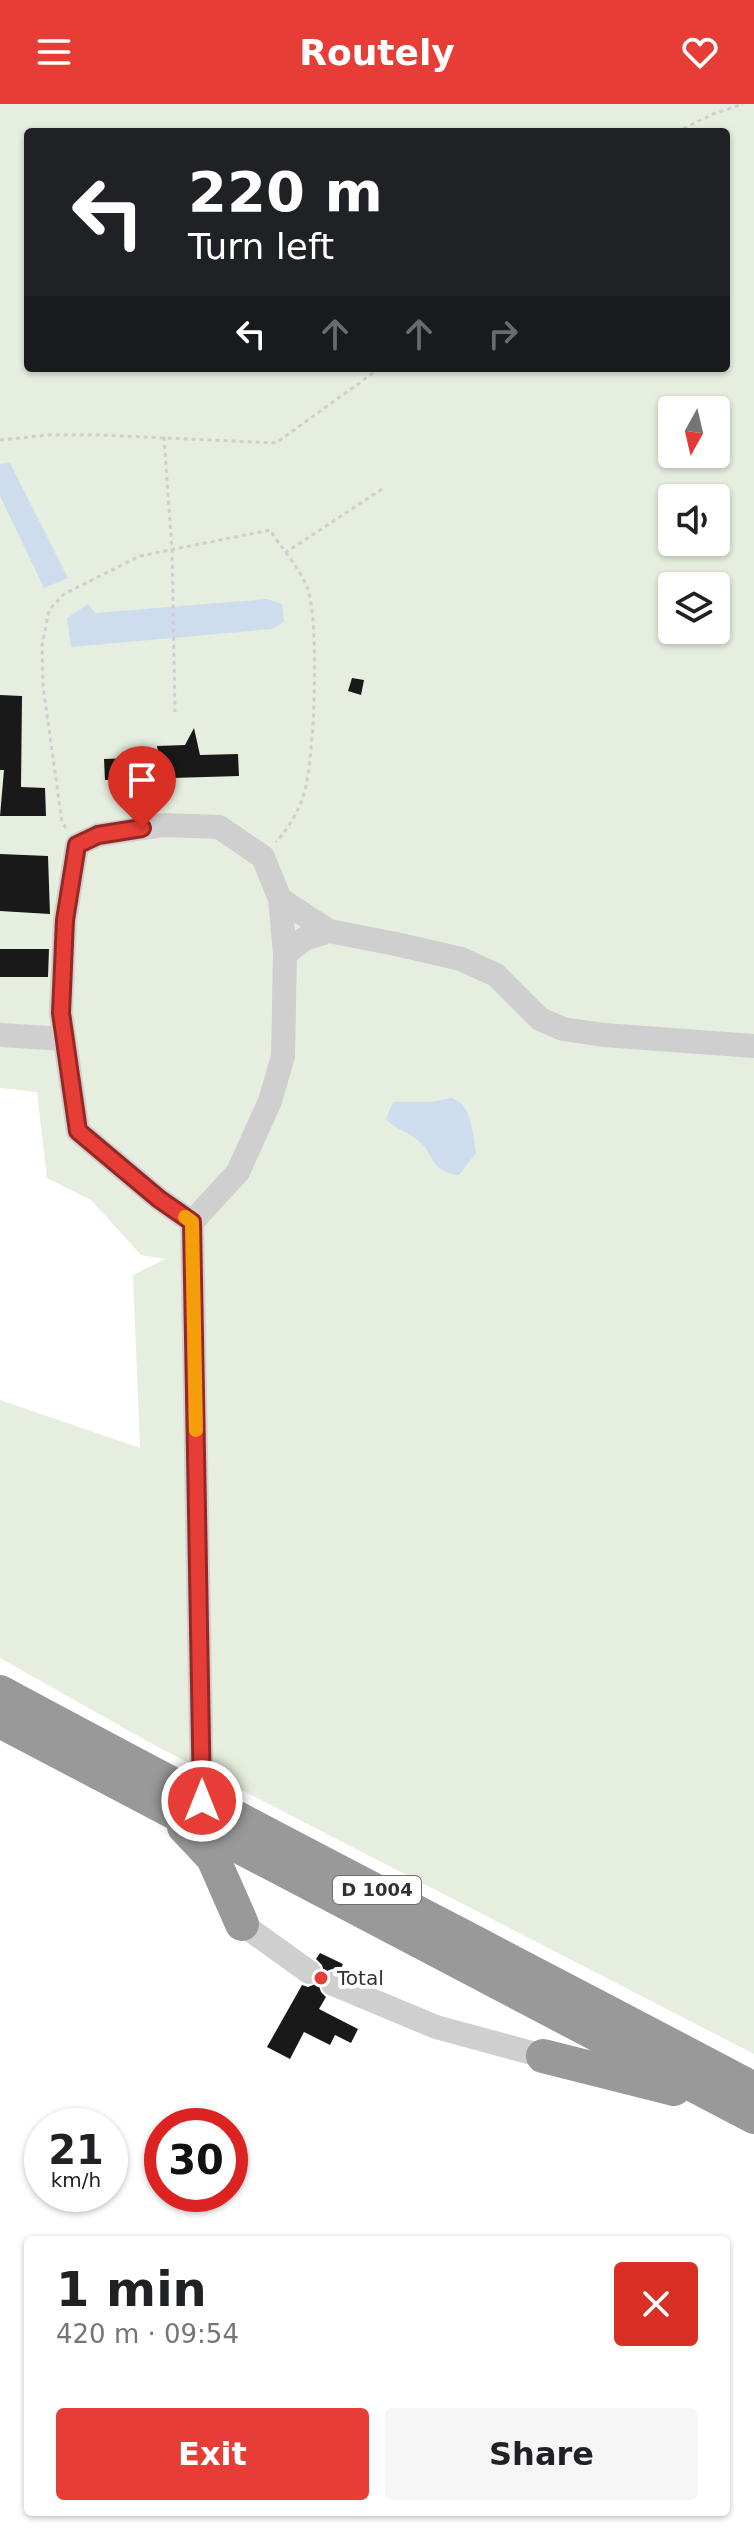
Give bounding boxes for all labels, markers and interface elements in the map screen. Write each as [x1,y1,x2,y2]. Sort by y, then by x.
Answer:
icon: menu [32,30,76,74]
icon: heart [678,30,722,74]
text: Routely [299,32,455,73]
text: 220 m [188,159,383,224]
icon: left [56,160,160,264]
text: Turn left [188,226,334,267]
icon: left [229,312,273,356]
icon: ahead [313,312,357,356]
icon: ahead [397,312,441,356]
icon: right [481,312,525,356]
north arrow [658,396,730,468]
map controls [658,396,730,644]
button: sound [658,484,730,556]
button: layers [658,572,730,644]
pin [108,746,176,828]
icon: arrive [120,758,164,802]
position arrow [160,1759,244,1843]
road number: D 1004 [333,1876,421,1904]
place label: Total [336,1966,384,1990]
marker: Total [312,1969,330,1987]
speed limit sign: 30 [144,2108,248,2212]
text: 21 [48,2127,104,2173]
text: km/h [51,2168,101,2192]
text: 1 min [56,2261,207,2317]
button: close [614,2262,698,2346]
text: 420 m · 09:54 [56,2319,239,2349]
button: Exit [56,2408,369,2500]
button: Share [385,2408,698,2500]

